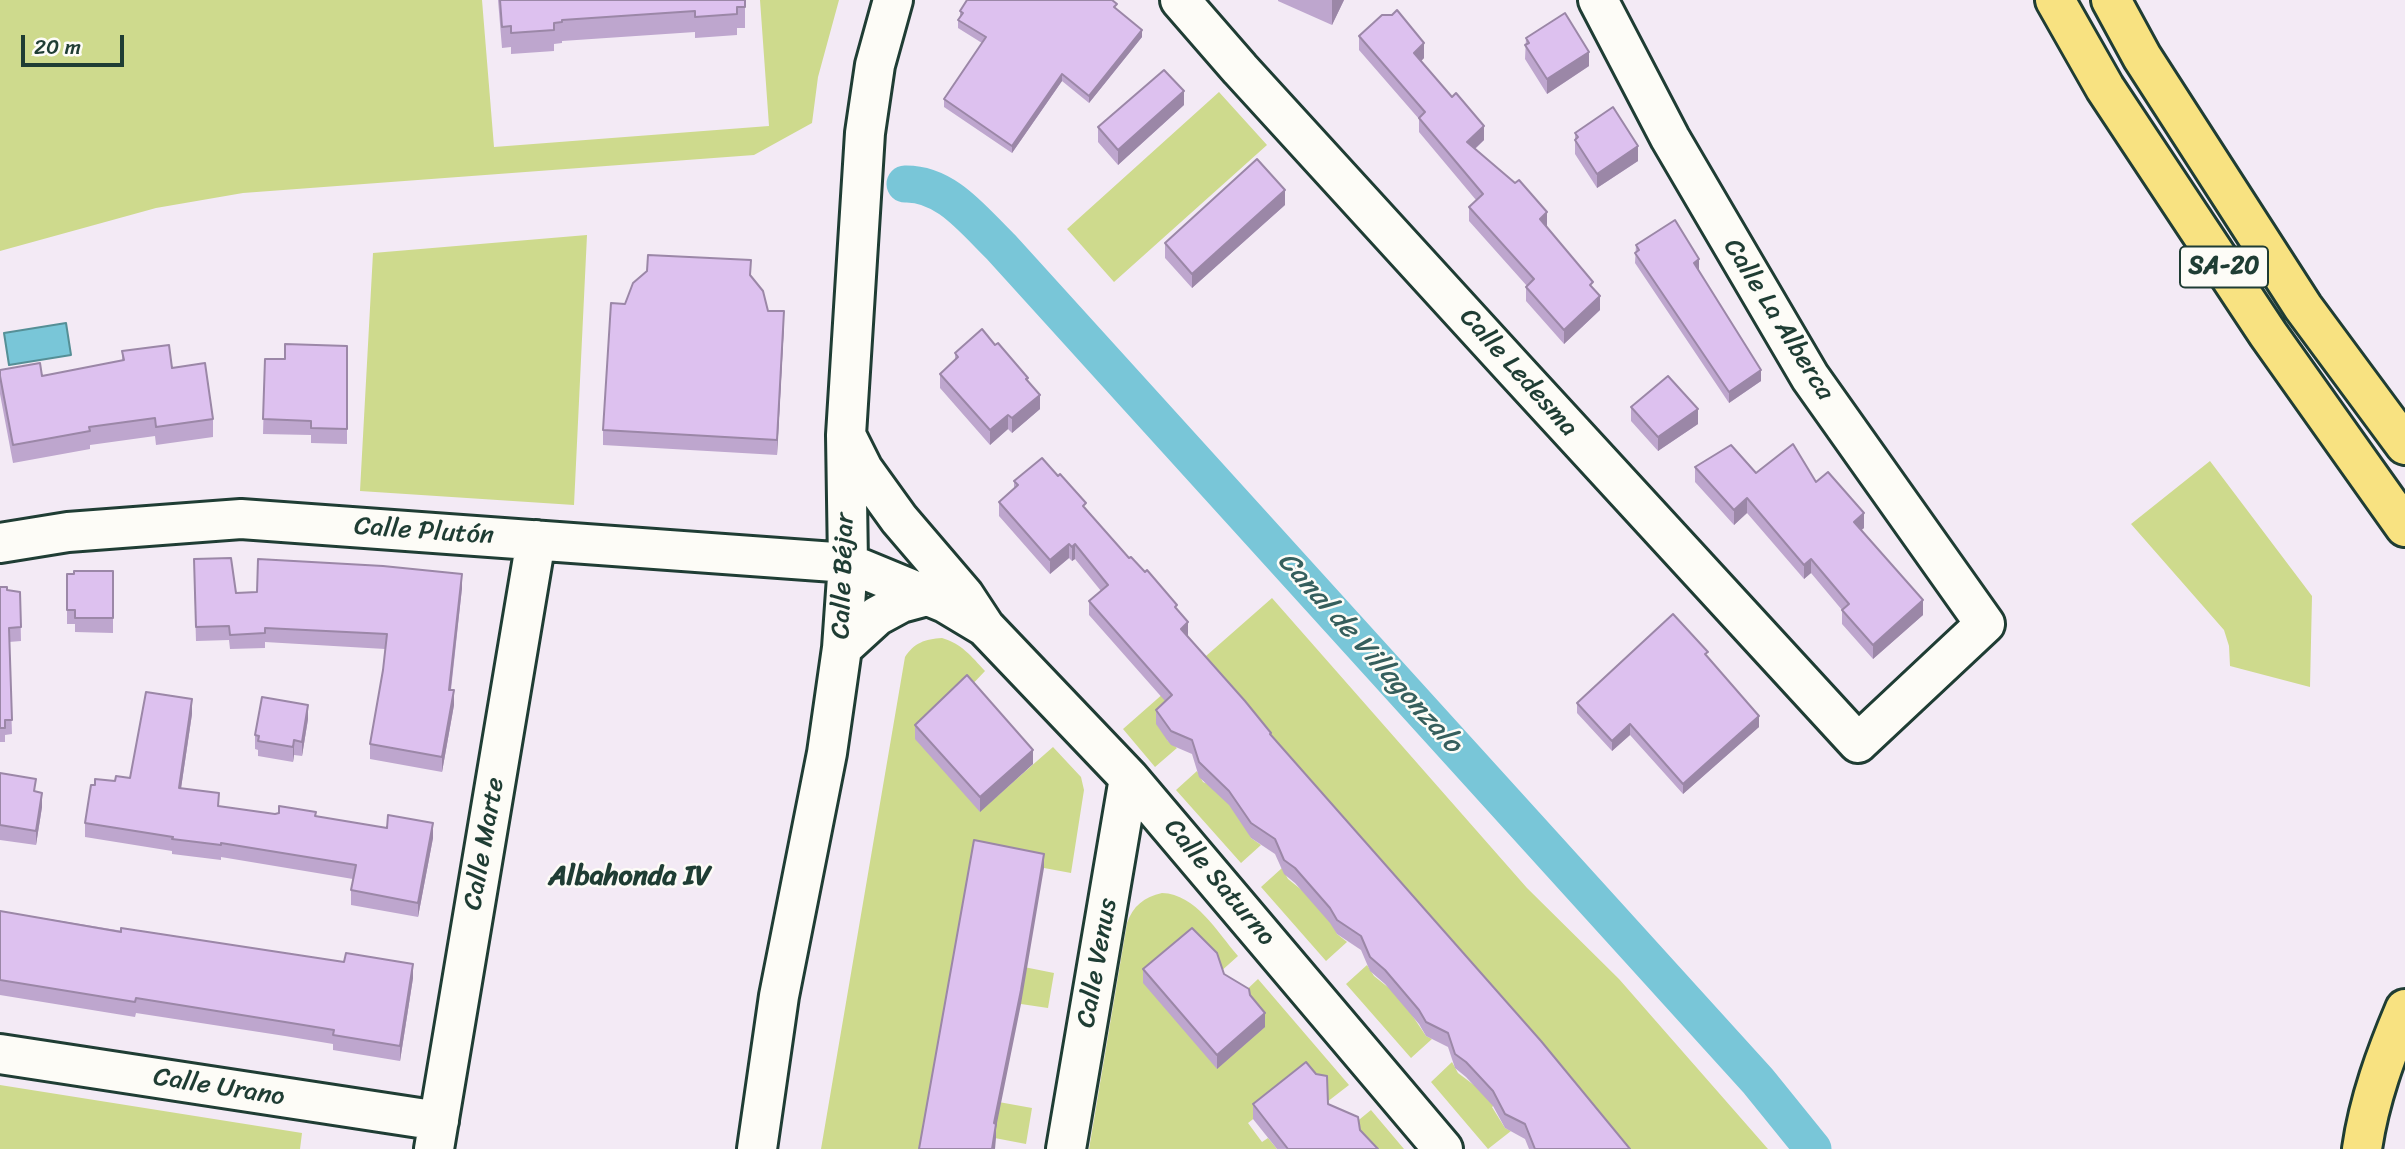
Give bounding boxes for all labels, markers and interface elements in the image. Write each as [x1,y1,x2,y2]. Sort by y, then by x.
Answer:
scale bar [24,21,128,65]
text: 20 m [34,28,81,66]
street label: Calle La Alberca [1716,234,1840,406]
road number: SA-20 [2180,246,2268,288]
street label: Calle Ledesma [1452,302,1584,444]
street label: Calle Plutón [353,512,495,552]
street label: Calle Béjar [826,512,862,640]
water label: Canal de Villagonzalo [1270,545,1468,761]
street label: Calle Marte [458,775,512,913]
street label: Calle Saturno [1157,813,1281,953]
district label: Albahonda IV [548,860,712,894]
street label: Calle Venus [1071,896,1125,1030]
street label: Calle Urano [151,1062,287,1114]

